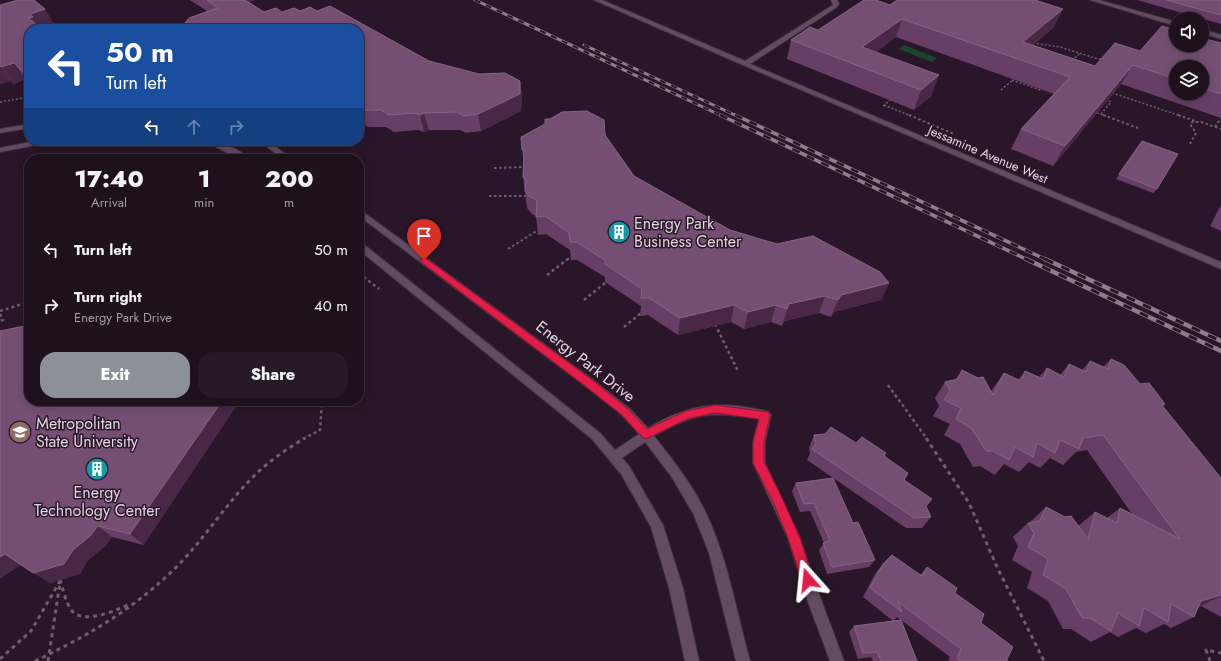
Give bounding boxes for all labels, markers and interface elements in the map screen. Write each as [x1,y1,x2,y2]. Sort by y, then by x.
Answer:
map controls [1169,12,1209,100]
button: sound [1169,12,1209,52]
text: 50 m [106,32,174,73]
icon: left [40,40,92,92]
button: layers [1169,60,1209,100]
text: Turn left [106,70,166,96]
icon: left [141,116,163,138]
icon: ahead [183,116,205,138]
icon: right [225,116,247,138]
street label: Jessamine Avenue West [923,120,1052,189]
text: 17:40 [74,161,144,196]
text: 1 [198,161,211,196]
text: 200 [265,161,314,196]
text: Arrival [91,193,127,212]
text: min [194,193,214,212]
text: m [284,193,294,212]
place label: Energy Park Business Center [634,212,742,253]
pin [407,219,441,260]
building icon: Energy Park Business Center [606,219,632,245]
icon: arrive [413,225,435,247]
icon: left [40,239,62,261]
text: Turn left [74,239,132,261]
text: 50 m [314,239,348,261]
text: Turn right [74,286,142,308]
icon: right [40,295,62,317]
text: 40 m [314,295,348,317]
text: Energy Park Drive [74,308,172,327]
street label: Energy Park Drive [531,315,640,408]
button: Exit [40,352,190,398]
button: Share [198,352,348,398]
place label: Metropolitan State University [36,412,139,453]
school or university icon: Metropolitan State University [7,419,33,445]
building icon: Energy Technology Center [84,456,110,482]
place label: Energy Technology Center [34,481,160,522]
position arrow [787,559,829,601]

